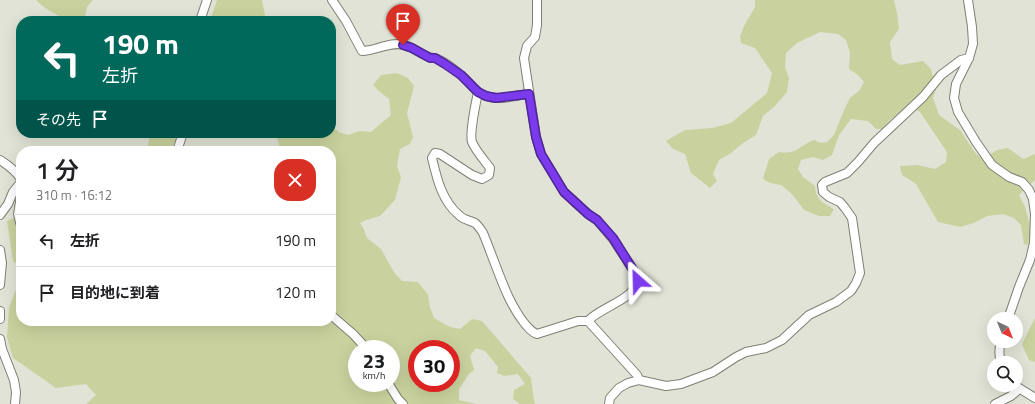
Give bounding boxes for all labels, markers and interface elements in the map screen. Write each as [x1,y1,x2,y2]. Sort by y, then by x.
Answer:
pin [386,4,420,45]
icon: arrive [392,10,414,32]
text: 190 m [102,22,179,65]
icon: left [36,32,88,84]
text: 左折 [102,62,138,89]
text: その先 [36,108,81,131]
icon: arrive [89,108,111,130]
text: 1 分 [36,152,79,188]
button: close [274,159,316,201]
text: 310 m · 16:12 [36,185,112,205]
text: 左折 [70,229,100,252]
text: 190 m [275,229,316,252]
icon: left [36,230,58,252]
position arrow [617,260,659,302]
text: 目的地に到着 [70,281,160,304]
text: 120 m [275,281,316,304]
icon: arrive [36,282,58,304]
north arrow [987,312,1023,348]
map controls [987,312,1023,392]
speed limit sign: 30 [408,340,460,392]
text: 23 [363,345,385,376]
button: search [987,356,1023,392]
text: km/h [363,368,385,383]

